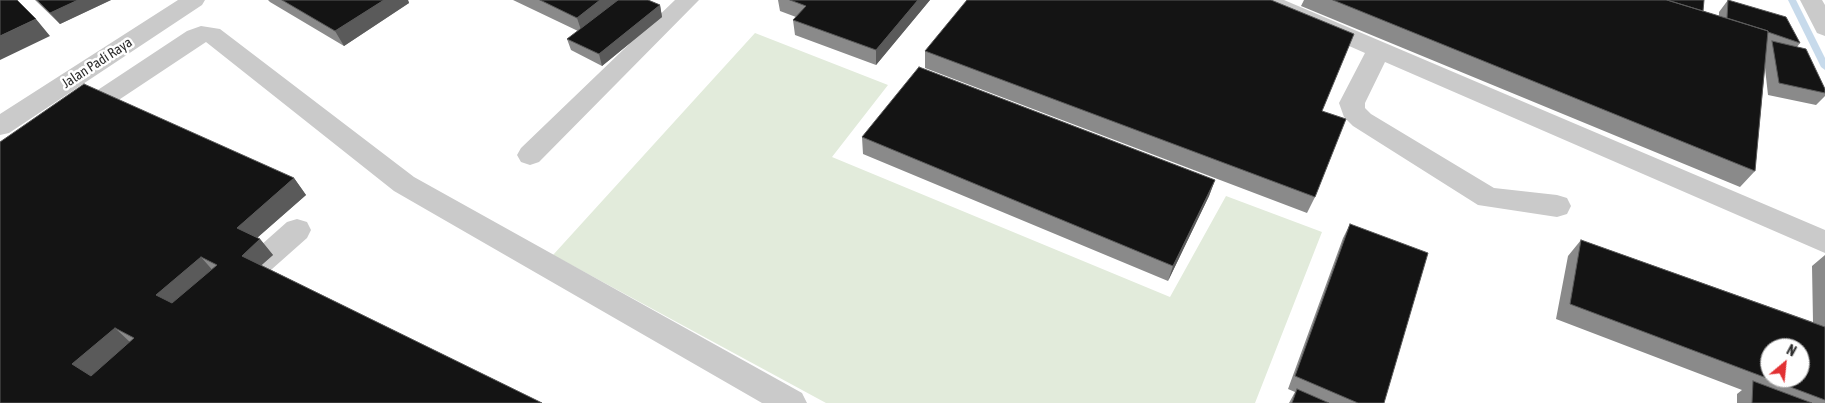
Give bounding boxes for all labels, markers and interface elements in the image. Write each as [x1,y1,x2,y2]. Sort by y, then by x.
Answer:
street label: Jalan Padi Raya [59,34,135,92]
north arrow [1760,338,1810,388]
text: N [1784,342,1799,360]

